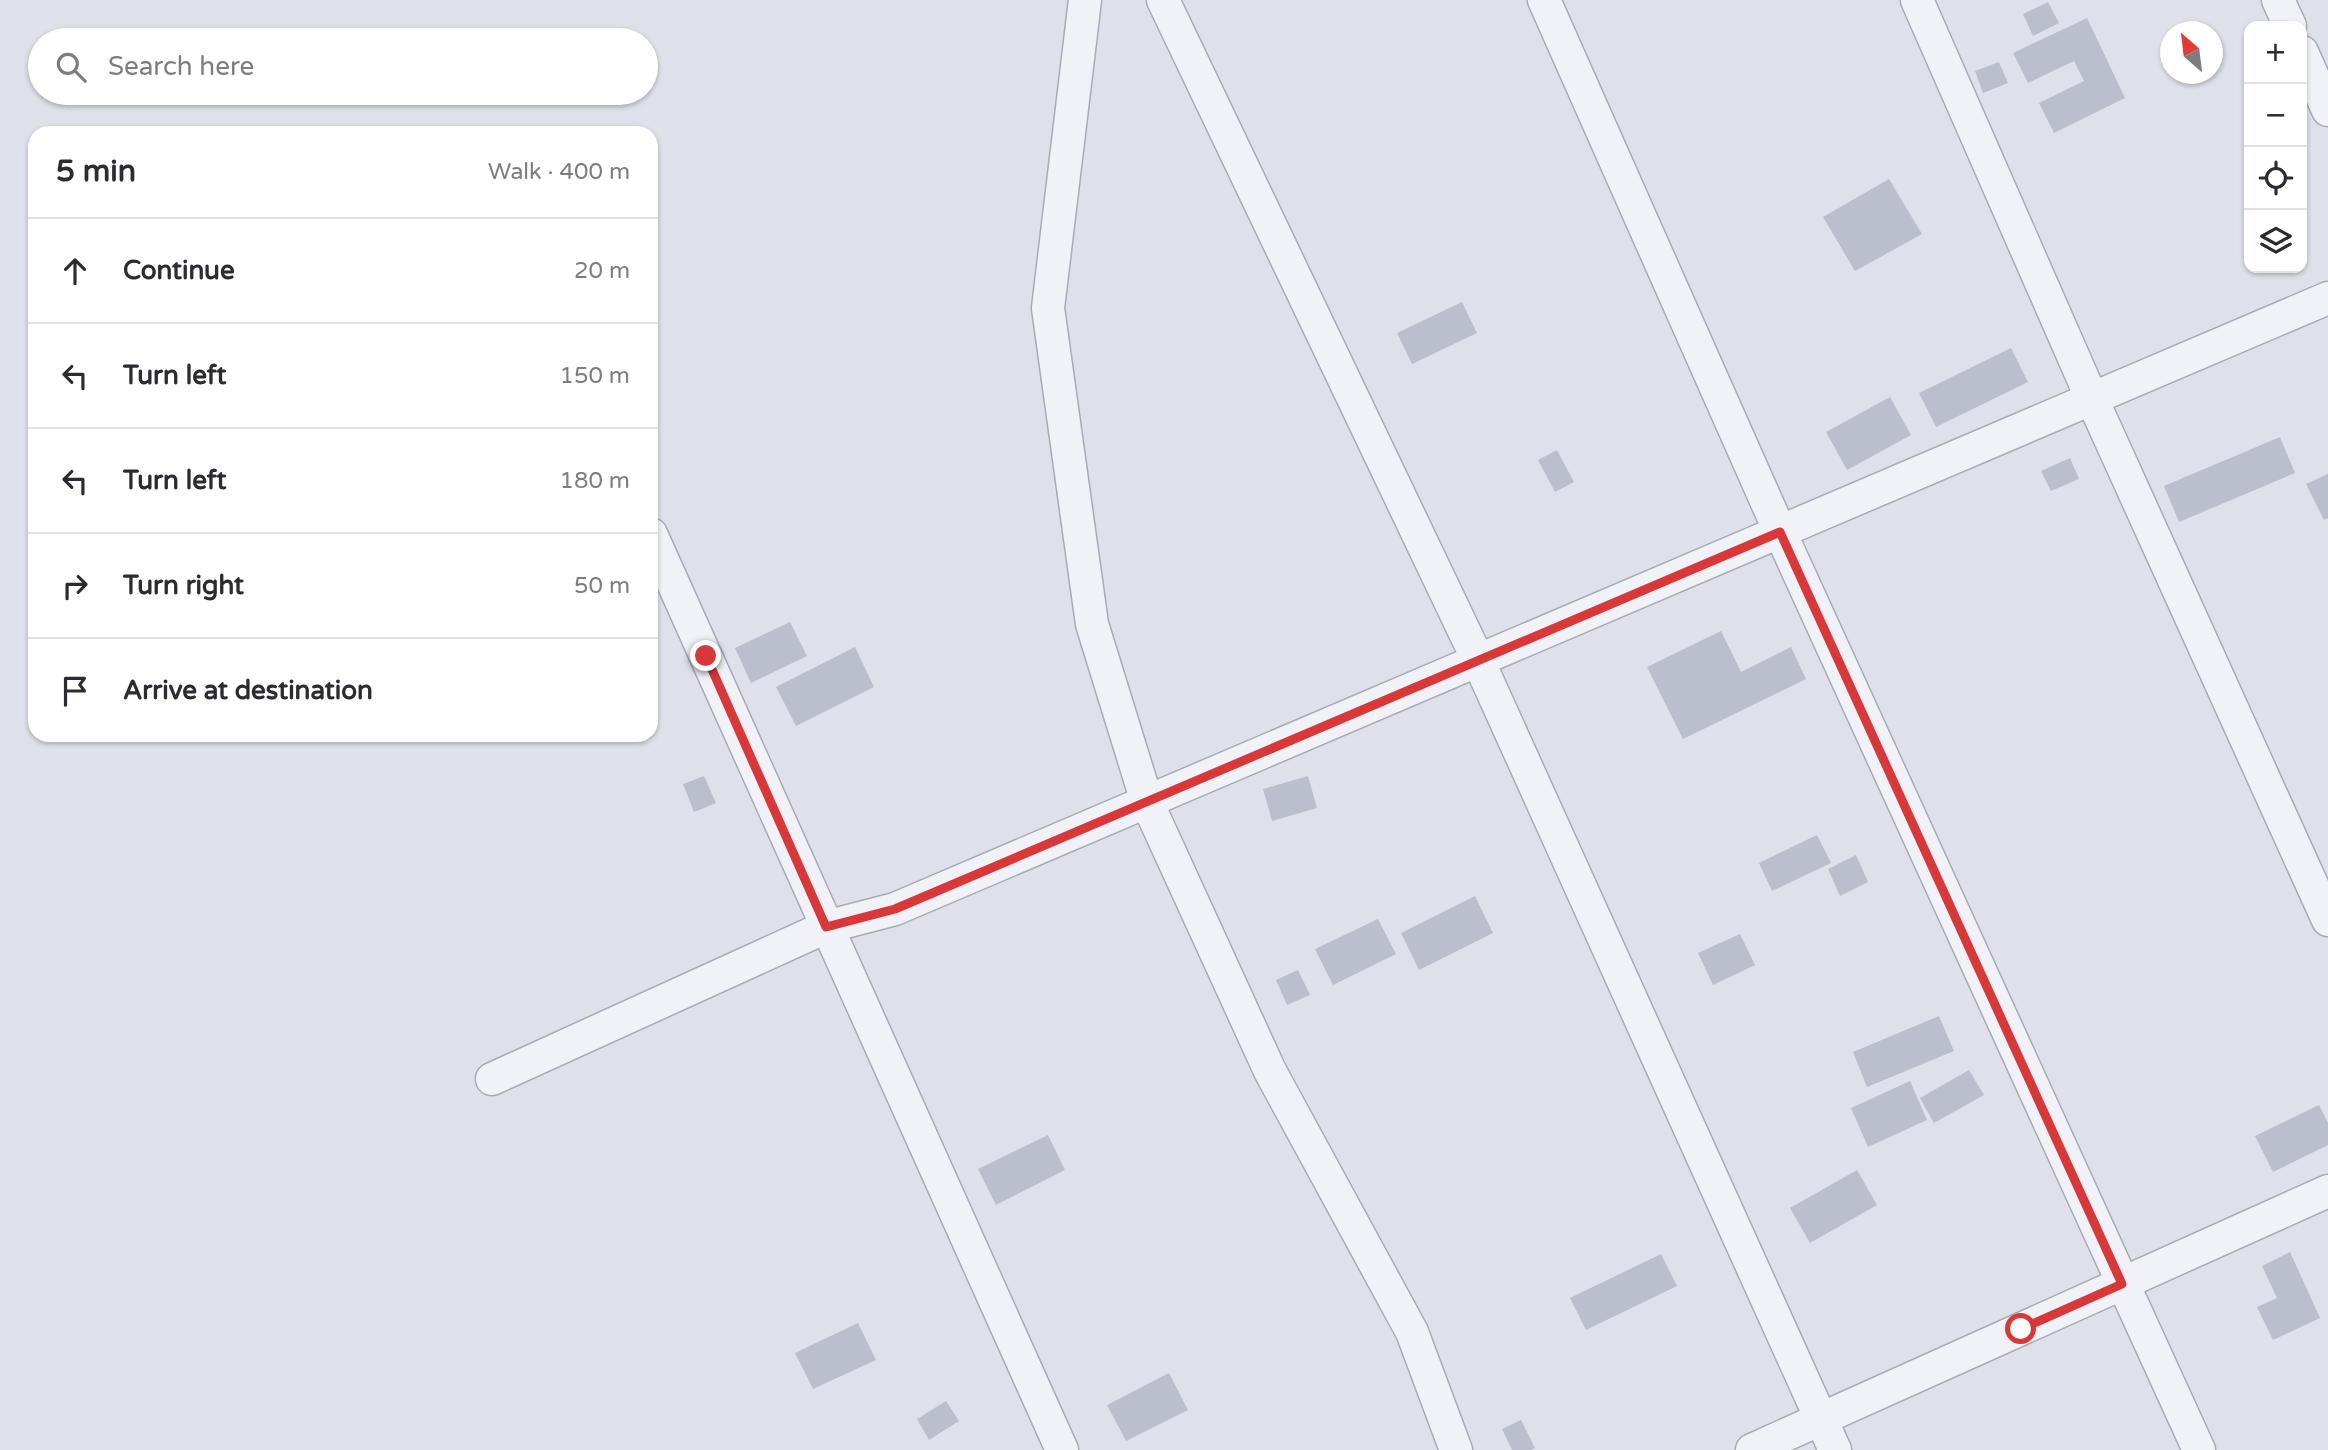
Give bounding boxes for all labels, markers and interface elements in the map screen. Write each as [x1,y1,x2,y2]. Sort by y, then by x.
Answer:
north arrow [2160,21,2223,84]
map controls [2244,21,2307,273]
button: + [2244,21,2307,84]
search box [28,28,658,105]
icon: search [52,48,90,86]
text: Search here [108,51,254,82]
button: − [2244,84,2307,147]
button: locate [2244,147,2307,210]
text: 5 min [56,153,136,190]
text: Walk · 400 m [488,158,630,186]
button: layers [2244,210,2307,273]
icon: ahead [56,252,94,290]
text: Continue [123,255,235,286]
text: 20 m [574,257,630,285]
icon: left [56,357,94,395]
text: Turn left [123,360,226,391]
text: 150 m [560,362,630,390]
icon: left [56,462,94,500]
text: Turn left [123,465,226,496]
text: 180 m [560,467,630,495]
icon: right [56,567,94,605]
text: Turn right [123,570,244,601]
text: 50 m [574,572,630,600]
route end [690,640,721,671]
icon: arrive [56,672,94,710]
text: Arrive at destination [123,675,373,706]
route start [2005,1313,2036,1344]

